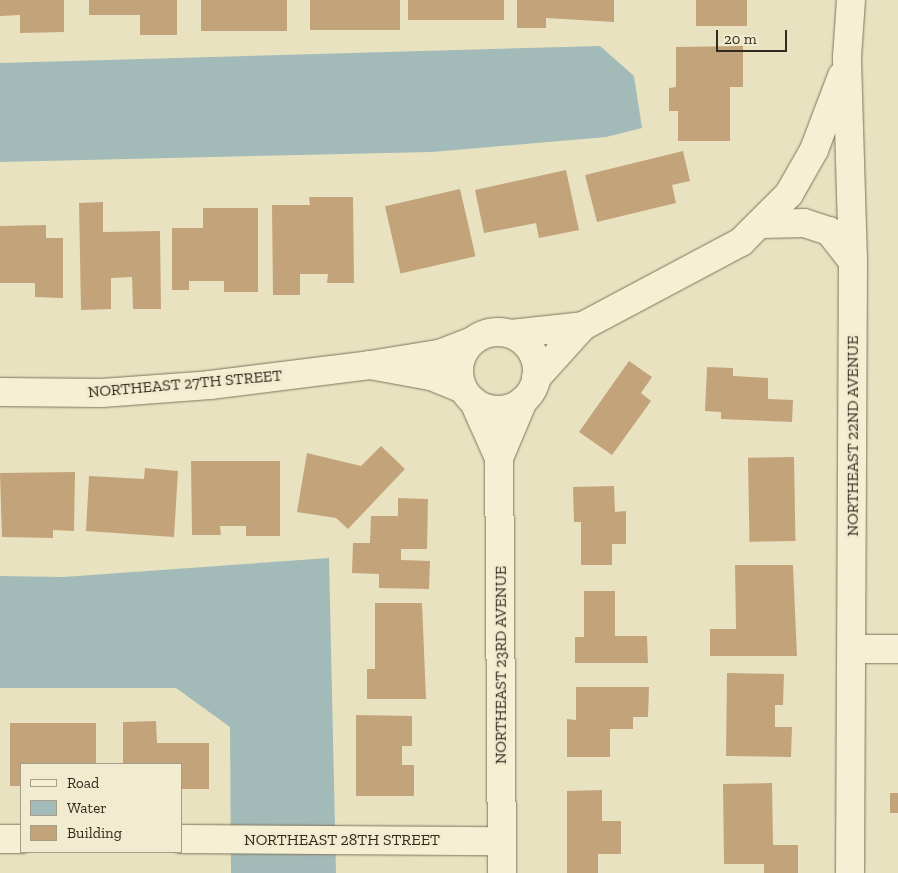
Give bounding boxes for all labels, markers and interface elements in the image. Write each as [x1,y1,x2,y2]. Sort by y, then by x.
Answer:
scale bar [718,20,789,52]
text: 20 m [724,30,757,48]
street label: NORTHEAST 22ND AVENUE [843,335,863,537]
street label: NORTHEAST 27TH STREET [87,366,283,402]
street label: NORTHEAST 23RD AVENUE [491,565,511,765]
legend [20,763,182,853]
text: Road [67,774,99,792]
text: Water [67,799,107,817]
text: Building [67,824,122,842]
street label: NORTHEAST 28TH STREET [244,830,440,850]

